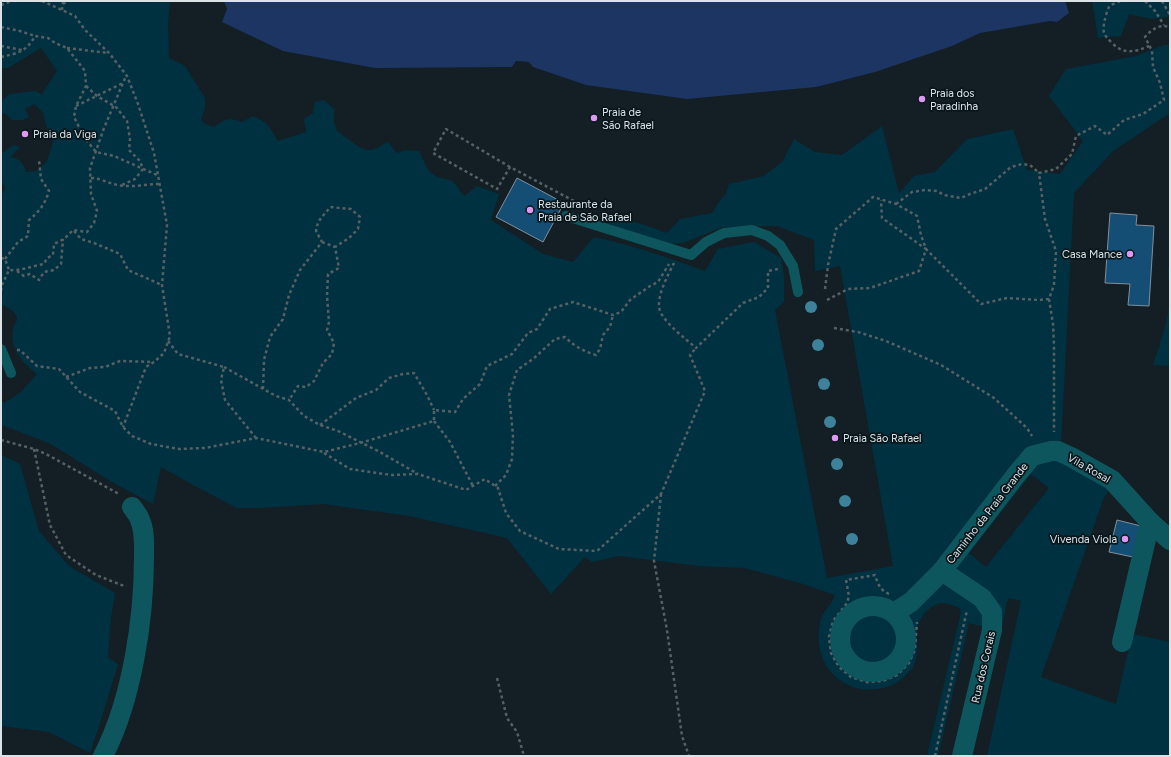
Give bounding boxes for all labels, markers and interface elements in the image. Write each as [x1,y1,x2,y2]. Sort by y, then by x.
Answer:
place label: Praia dos Paradinha [930,87,978,113]
marker: Praia dos Paradinha [917,94,927,104]
place label: Praia de São Rafael [602,106,654,132]
marker: Praia de São Rafael [589,113,599,123]
place label: Praia da Viga [33,128,97,141]
marker: Praia da Viga [20,129,30,139]
place label: Restaurante da Praia de São Rafael [538,198,632,224]
marker: Restaurante da Praia de São Rafael [525,205,535,215]
place label: Casa Mance [1062,248,1122,261]
marker: Casa Mance [1125,249,1135,259]
place label: Praia São Rafael [843,432,922,445]
marker: Praia São Rafael [830,433,840,443]
street label: Vila Rosal [1065,451,1113,486]
street label: Caminho da Praia Grande [944,460,1031,566]
place label: Vivenda Viola [1050,533,1117,546]
marker: Vivenda Viola [1120,534,1130,544]
street label: Rua dos Corais [969,630,998,704]

